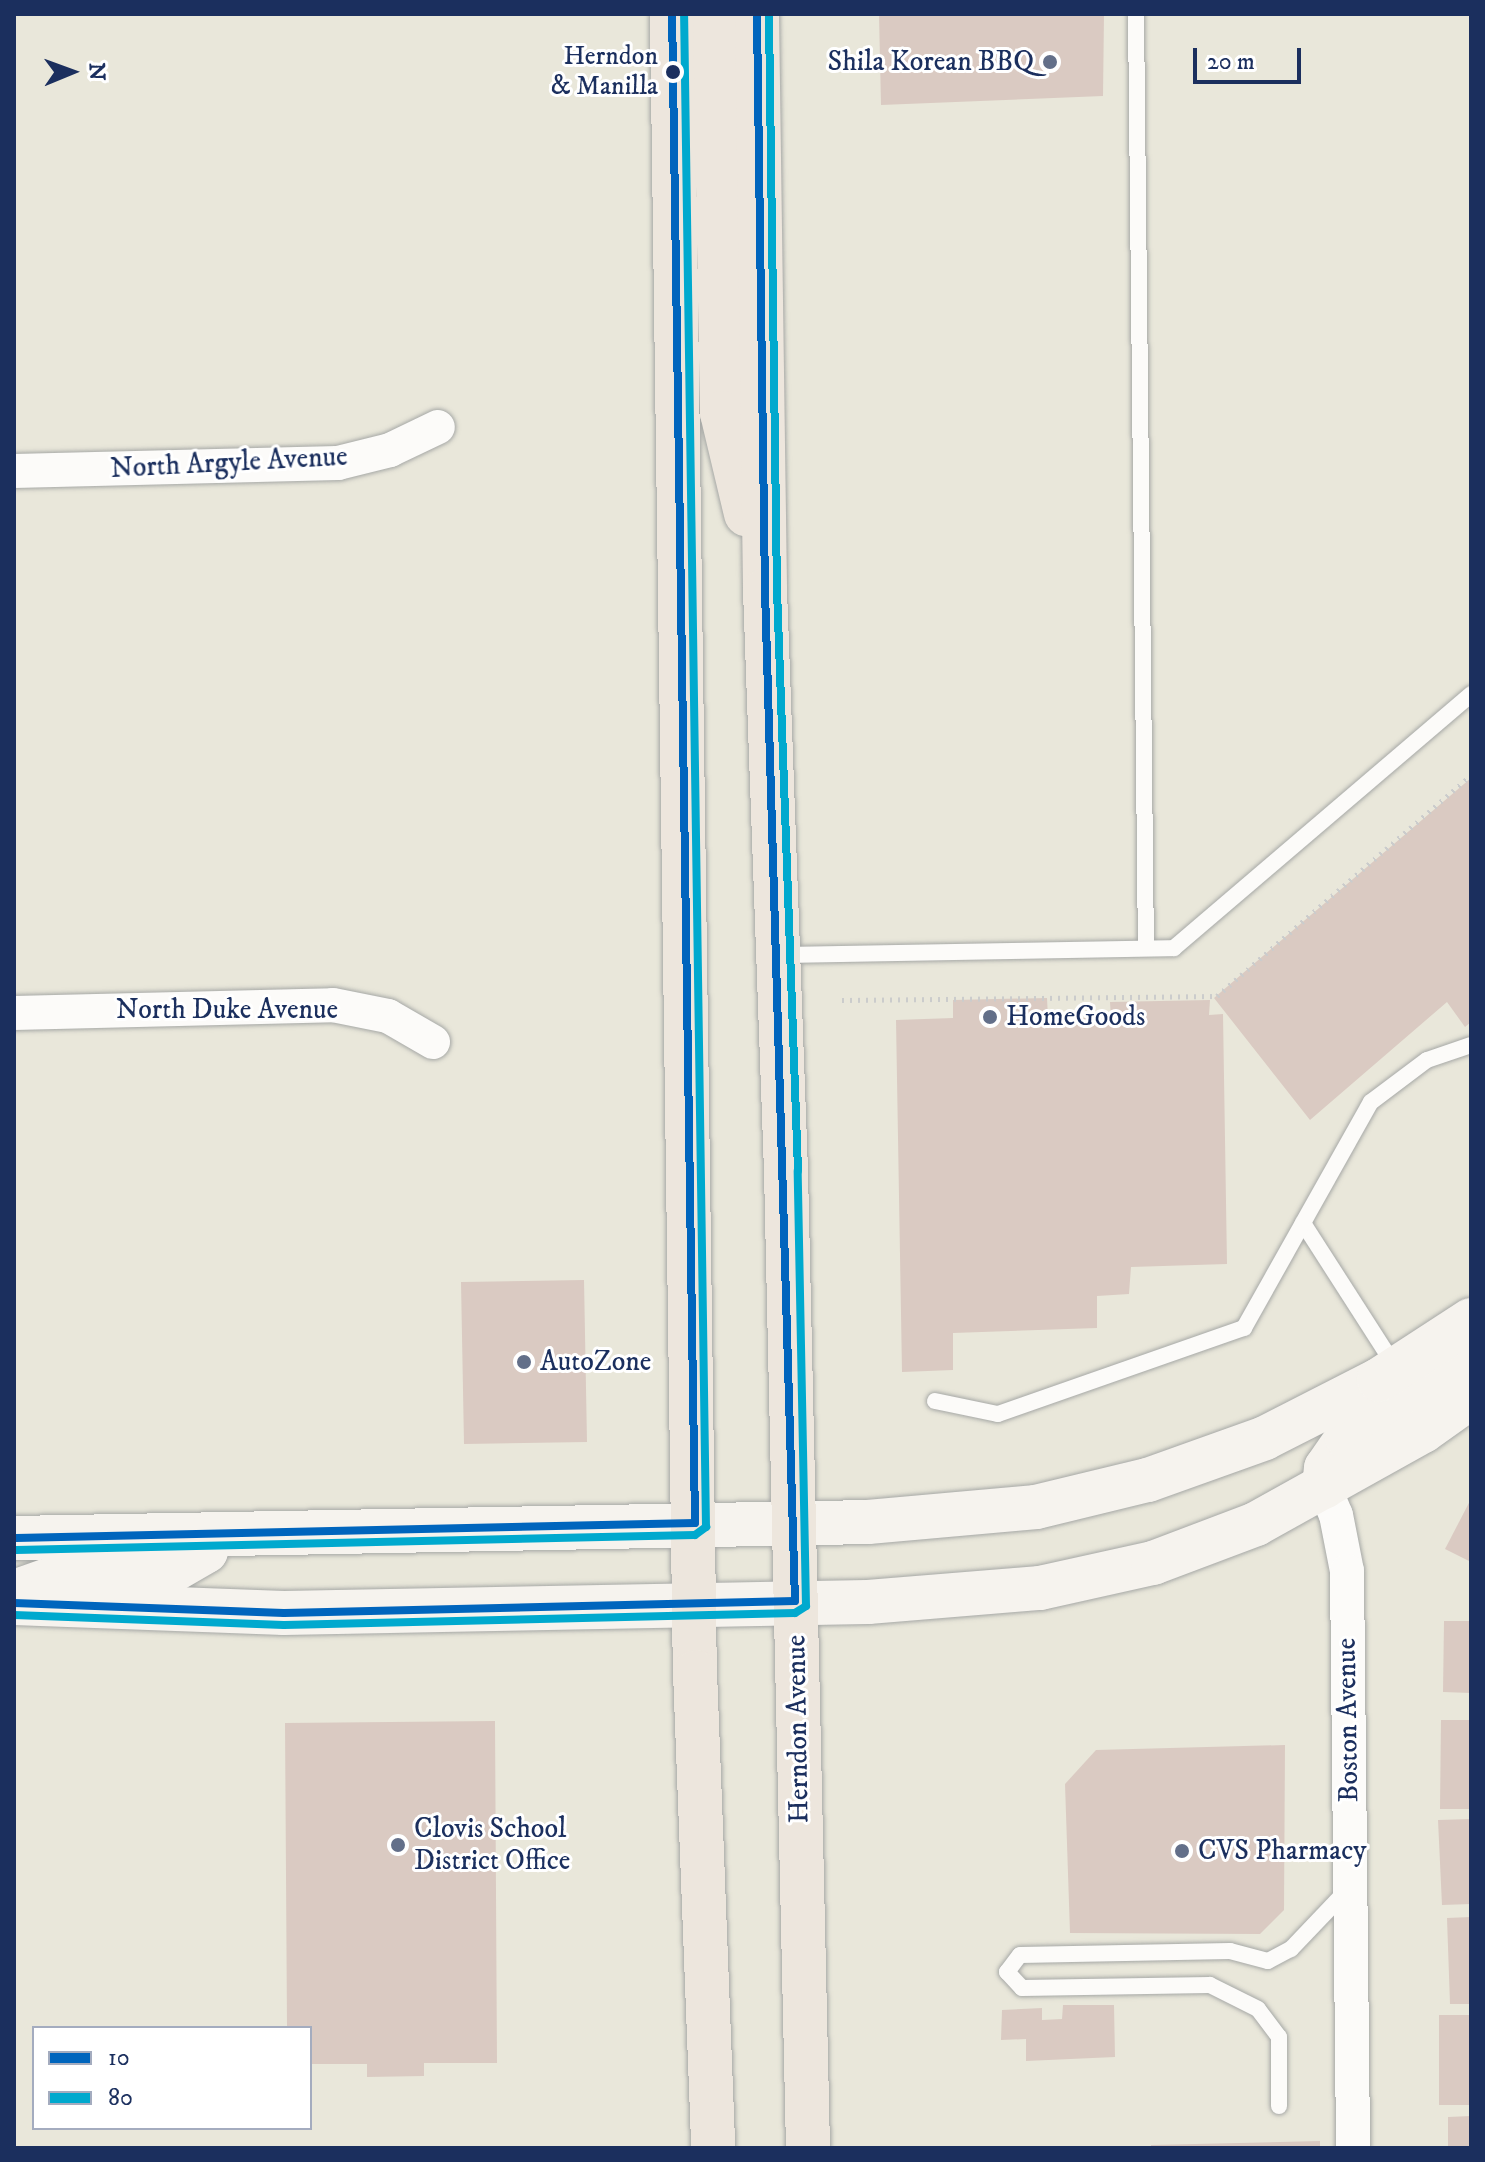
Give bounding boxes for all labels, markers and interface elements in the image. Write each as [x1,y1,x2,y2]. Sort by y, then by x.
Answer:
north arrow [32,32,112,112]
scale bar [1197,32,1305,82]
place label: Herndon & Manilla [551,41,658,102]
place label: Shila Korean BBQ [827,45,1034,79]
text: 20 m [1207,47,1255,77]
marker: Shila Korean BBQ [1041,53,1059,71]
text: N [83,62,110,81]
marker: Herndon & Manilla [665,64,681,80]
street label: North Argyle Avenue [109,440,349,486]
street label: North Duke Avenue [116,993,338,1027]
place label: HomeGoods [1006,1000,1145,1034]
marker: HomeGoods [981,1008,999,1026]
place label: AutoZone [540,1345,651,1379]
marker: AutoZone [515,1353,533,1371]
street label: Herndon Avenue [780,1634,816,1824]
street label: Boston Avenue [1330,1637,1366,1803]
place label: Clovis School District Office [414,1812,570,1878]
place label: CVS Pharmacy [1198,1834,1367,1868]
marker: Clovis School District Office [389,1836,407,1854]
marker: CVS Pharmacy [1173,1842,1191,1860]
legend [32,2026,312,2130]
text: 10 [108,2043,130,2073]
text: 80 [108,2083,133,2113]

